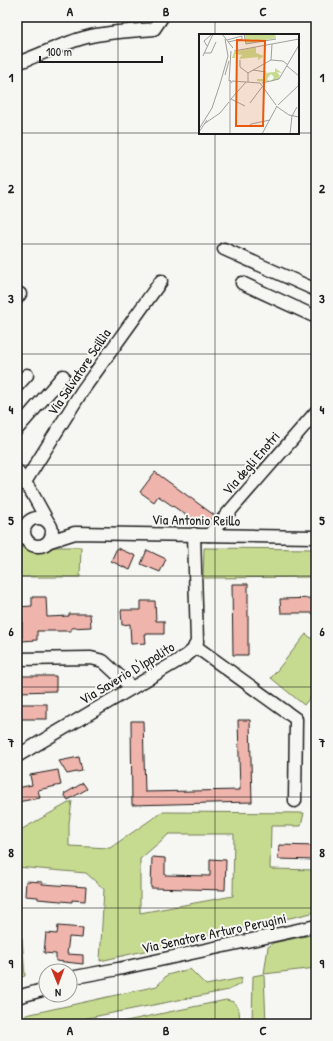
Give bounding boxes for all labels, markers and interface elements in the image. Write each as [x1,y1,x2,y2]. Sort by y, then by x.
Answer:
text: A [67,2,74,20]
text: B [163,2,170,20]
text: C [259,2,267,20]
inset map [199,34,299,134]
scale bar [40,38,162,64]
text: 100 m [46,43,72,60]
text: 1 [9,68,14,86]
text: 1 [320,68,325,86]
text: 2 [8,179,15,197]
text: 2 [319,179,326,197]
text: 3 [8,289,14,307]
text: 3 [319,289,325,307]
street label: Via Salvatore Scillìa [43,324,115,419]
text: 4 [9,400,14,418]
text: 4 [320,400,325,418]
street label: Via degli Enotri [218,427,284,499]
street label: Via Antonio Reillo [152,509,241,530]
text: 5 [8,511,14,529]
text: 5 [319,511,325,529]
text: 6 [8,622,14,640]
text: 6 [319,622,325,640]
street label: Via Saverio D'Ippolito [76,637,178,709]
text: 7 [7,733,15,751]
text: 7 [318,733,326,751]
text: 8 [8,843,14,861]
text: 8 [319,843,325,861]
street label: Via Senatore Arturo Perugini [140,908,288,958]
text: 9 [9,954,14,972]
text: 9 [320,954,325,972]
north arrow [38,963,78,1003]
text: N [55,986,61,1000]
text: A [67,1021,74,1039]
text: B [163,1021,170,1039]
text: C [259,1021,267,1039]

